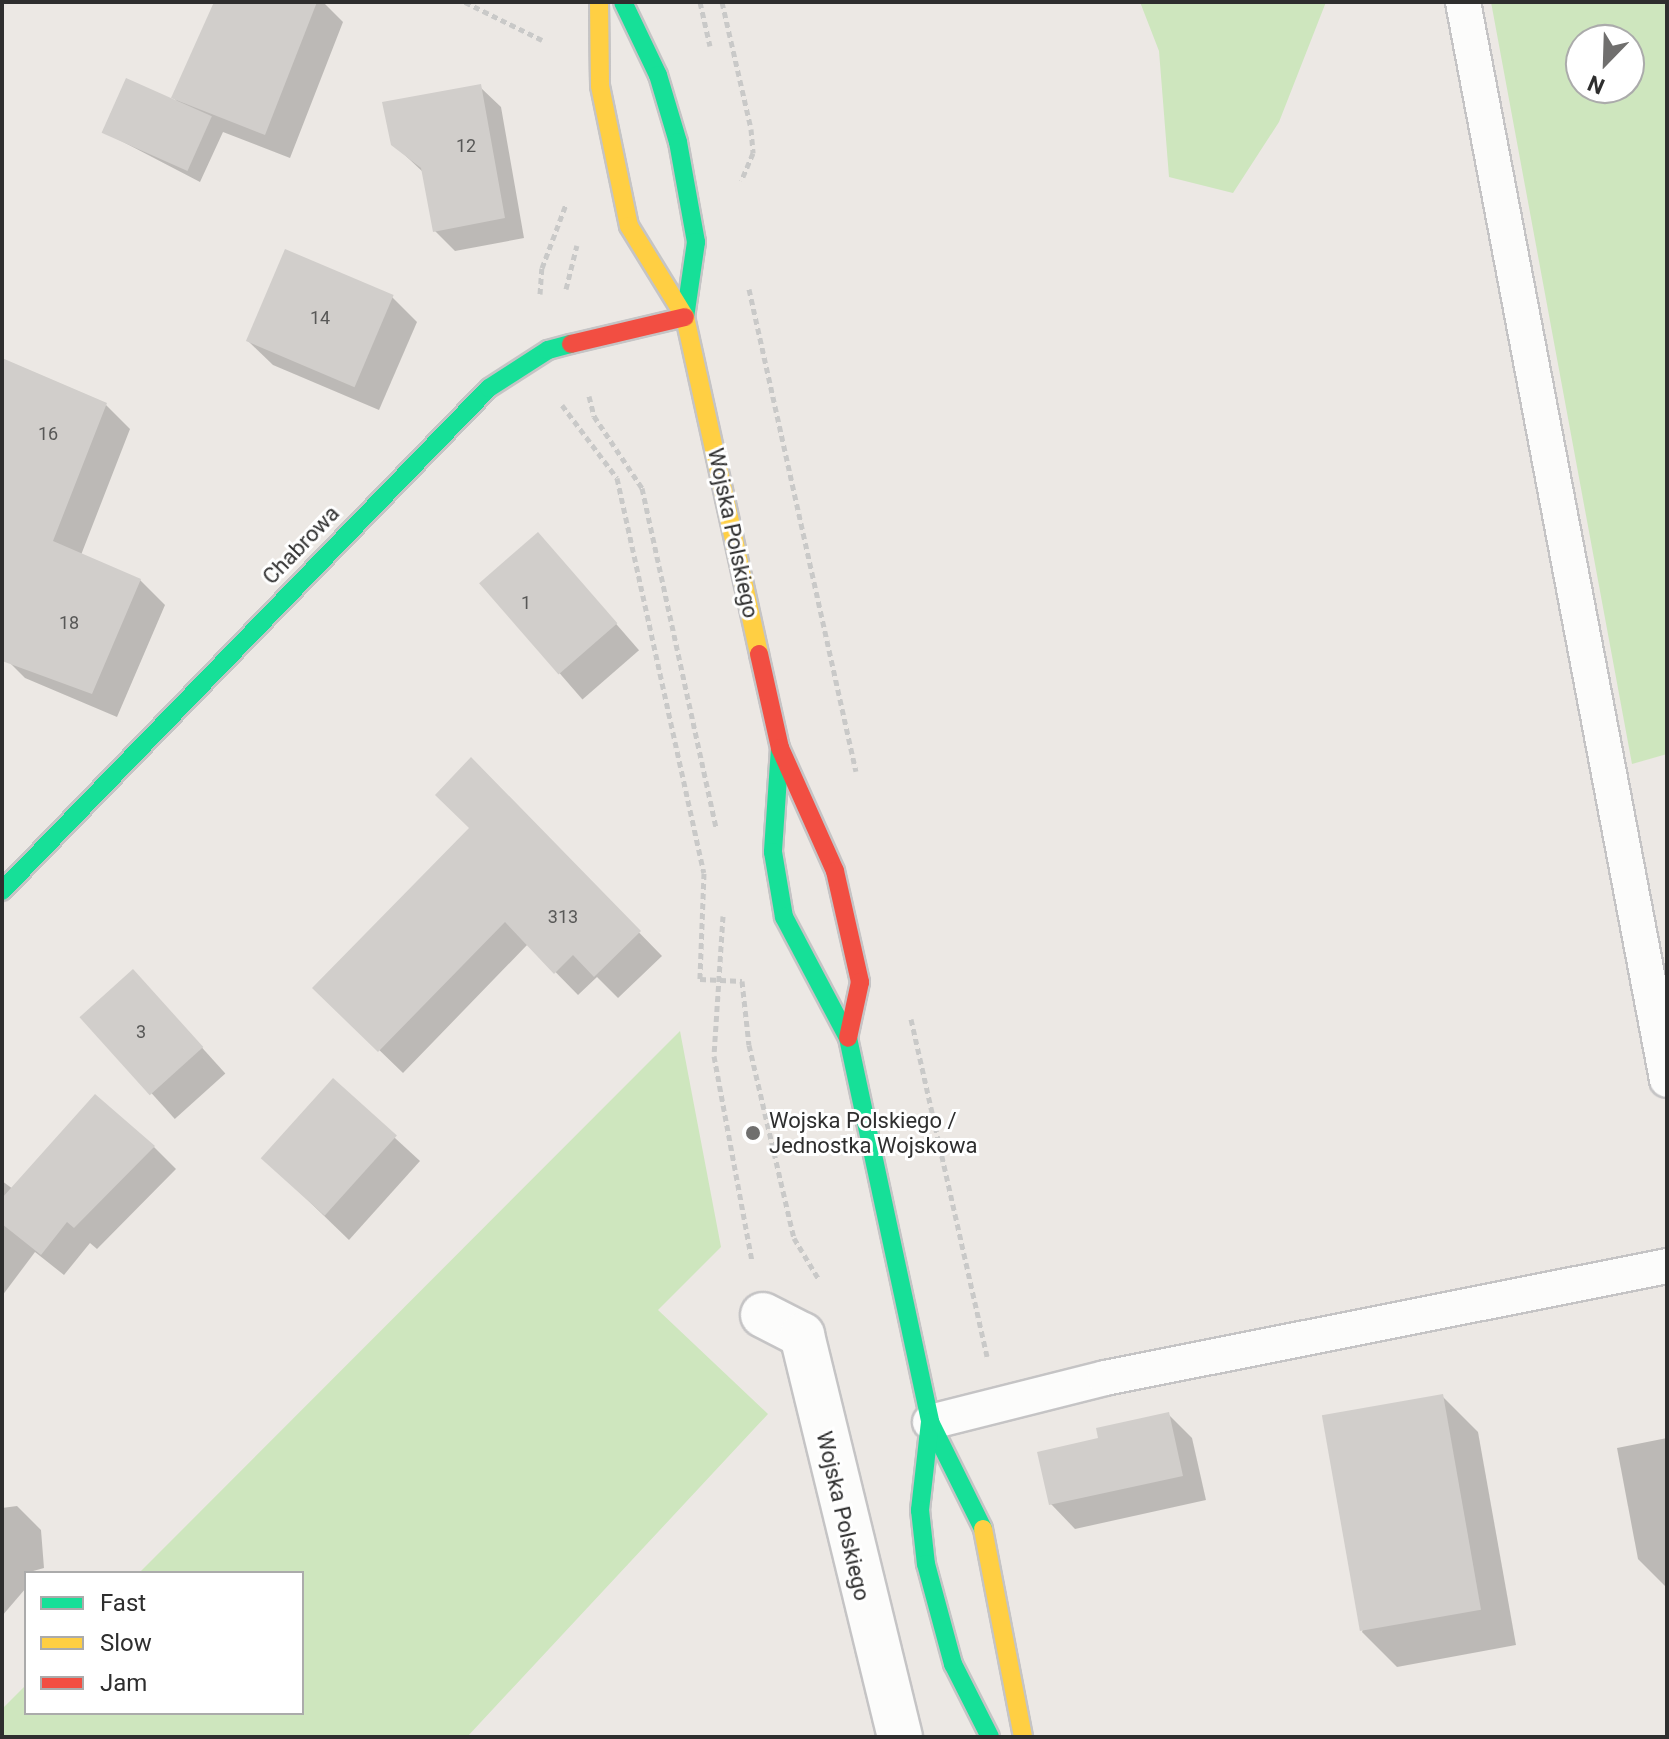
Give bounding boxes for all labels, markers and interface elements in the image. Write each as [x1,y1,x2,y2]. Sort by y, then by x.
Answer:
north arrow [1565,24,1645,104]
text: N [1584,70,1608,99]
house number: 12 [456,135,476,157]
house number: 14 [310,307,330,329]
house number: 16 [38,423,58,445]
street label: Wojska Polskiego [702,446,764,620]
street label: Chabrowa [257,500,345,590]
house number: 1 [521,592,531,614]
house number: 18 [59,612,79,634]
house number: 313 [548,906,578,928]
house number: 3 [136,1021,146,1043]
place label: Wojska Polskiego / Jednostka Wojskowa [769,1107,978,1158]
marker: Wojska Polskiego / Jednostka Wojskowa [744,1124,762,1142]
street label: Wojska Polskiego [811,1429,875,1603]
legend [24,1571,304,1715]
text: Fast [100,1589,146,1617]
text: Slow [100,1629,152,1657]
text: Jam [100,1669,147,1697]

